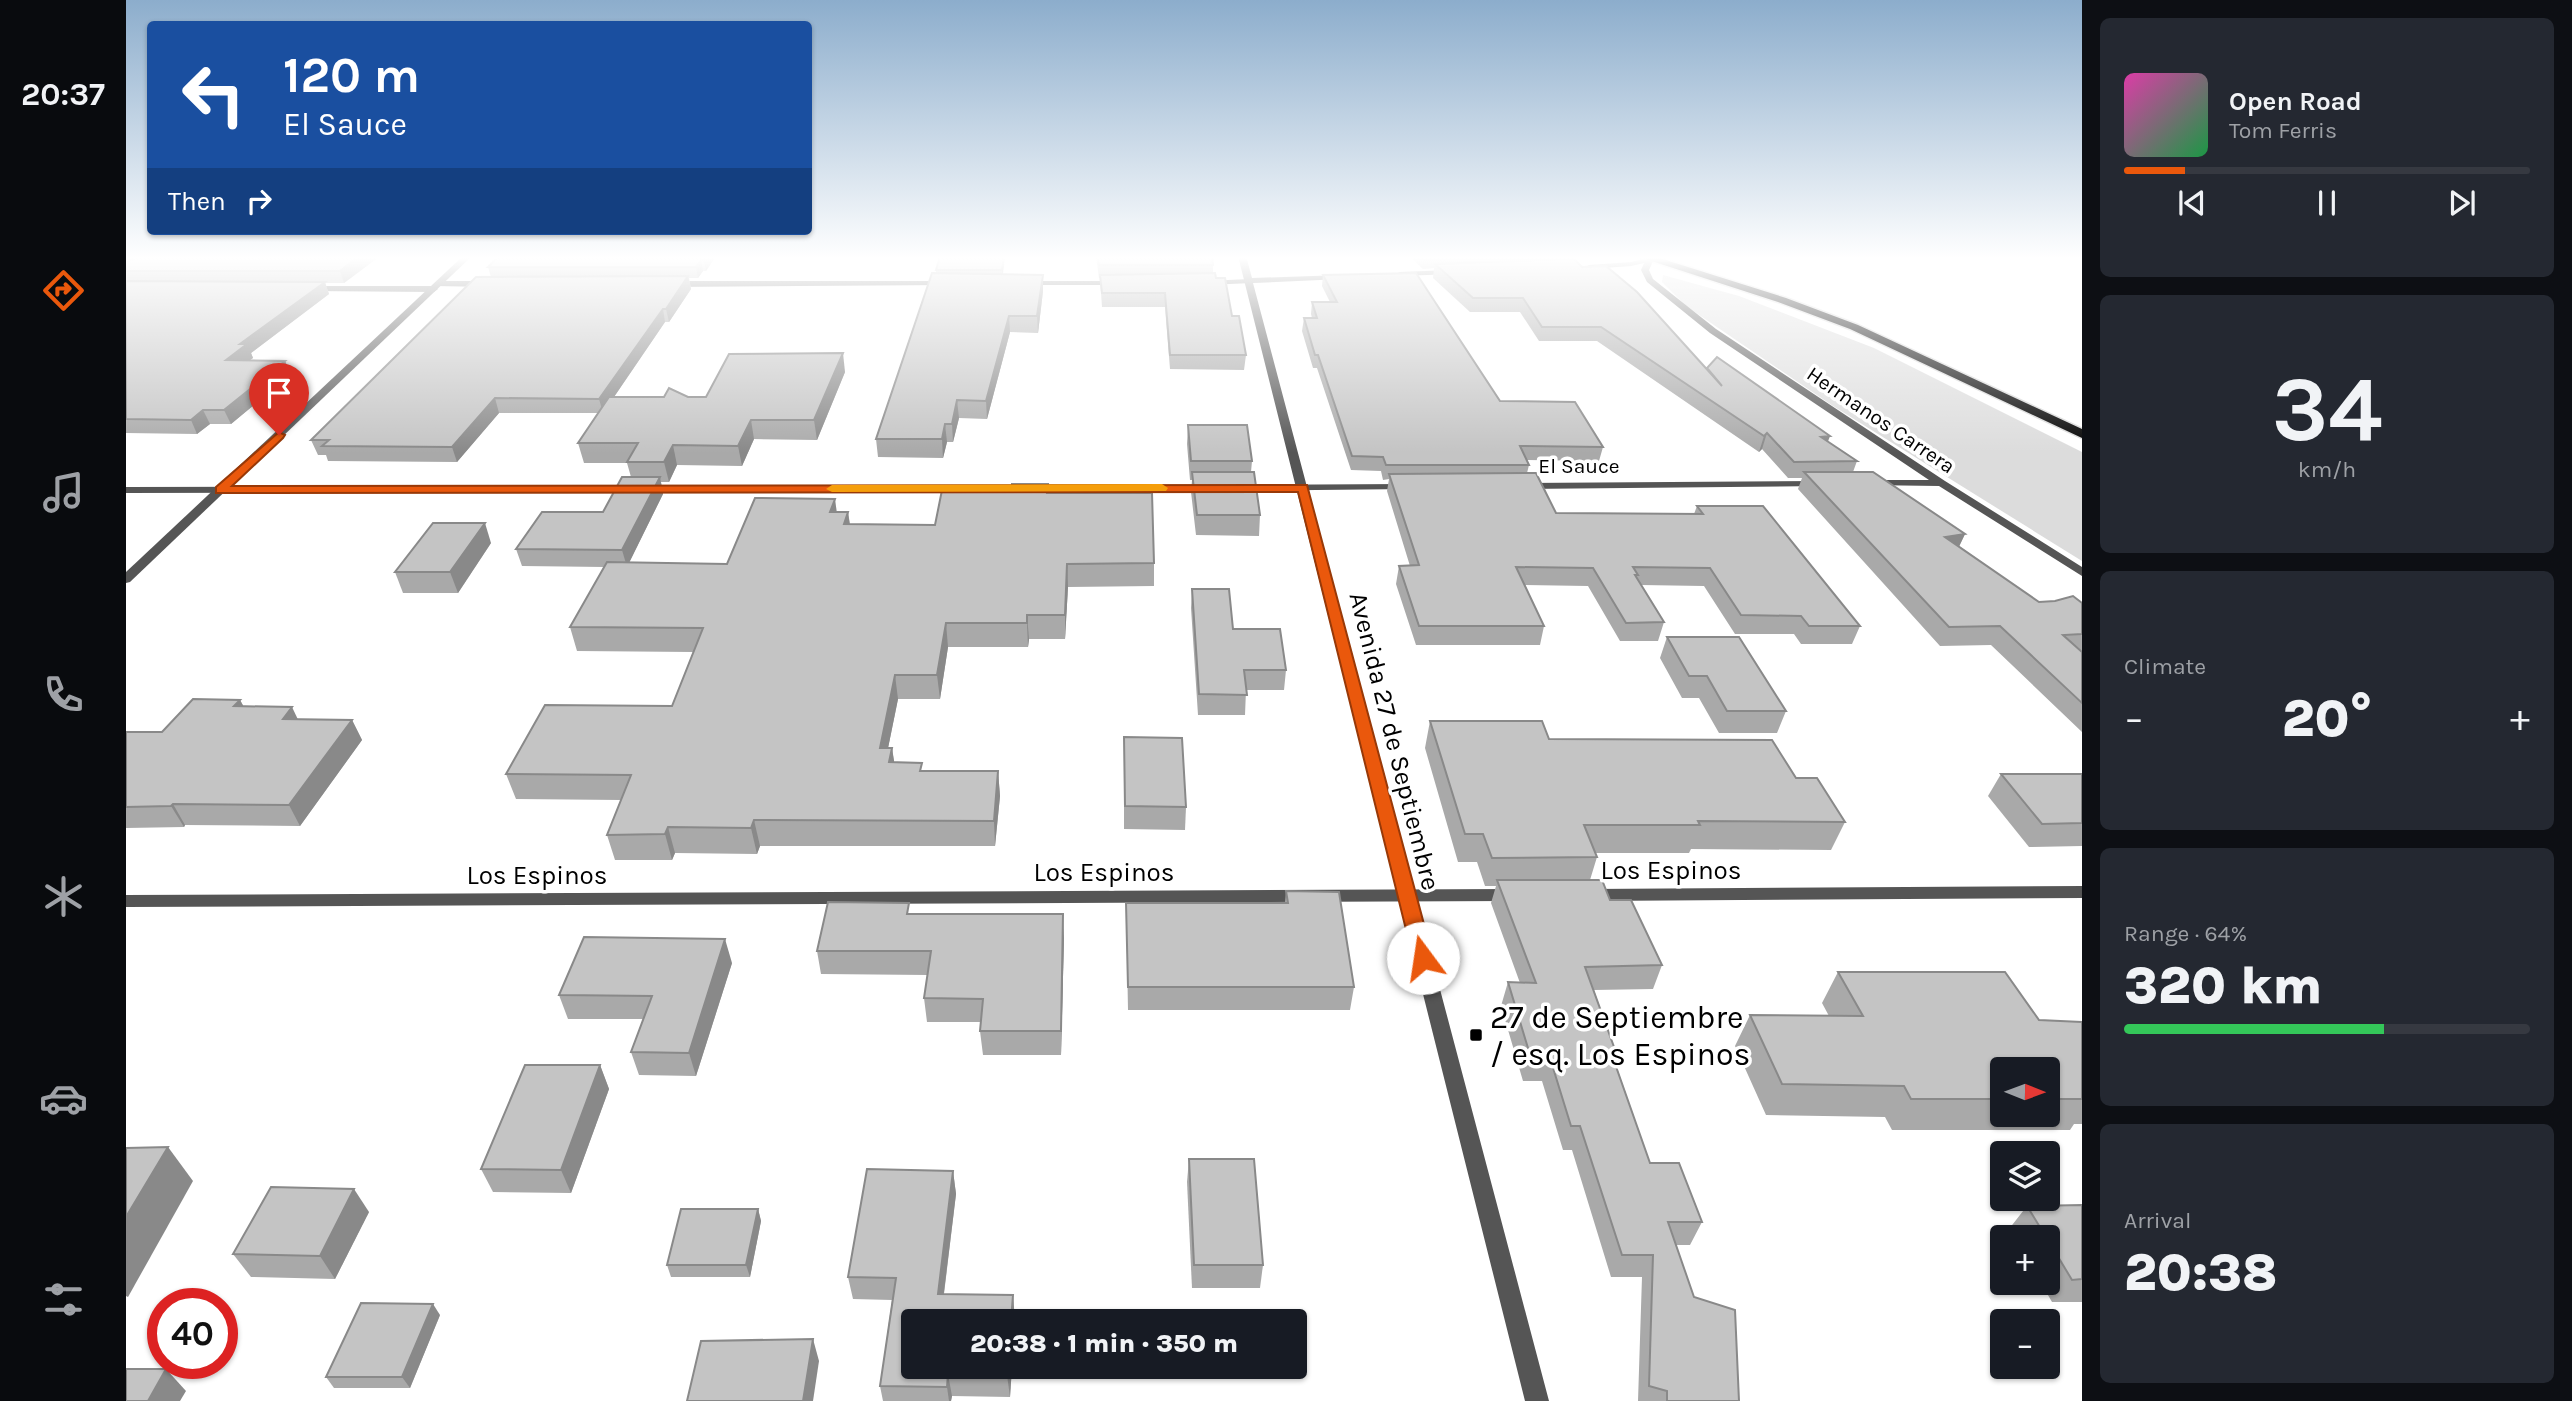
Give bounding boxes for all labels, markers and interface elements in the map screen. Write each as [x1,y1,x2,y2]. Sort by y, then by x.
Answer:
text: 120 m [283,47,420,104]
icon: left [168,49,259,140]
text: 20:37 [21,76,105,113]
text: Open Road [2229,86,2362,117]
text: El Sauce [283,106,407,143]
text: Tom Ferris [2229,117,2337,144]
icon: right [240,182,278,220]
icon: previous [2173,184,2211,222]
icon: pause [2308,184,2346,222]
icon: next [2443,184,2481,222]
text: Then [168,186,226,217]
icon: directions [39,266,88,315]
text: 34 [2272,357,2382,463]
street label: Hermanos Carrera [1802,362,1960,478]
pin [249,363,309,435]
icon: arrive [260,374,298,412]
street label: El Sauce [1538,454,1620,478]
text: km/h [2298,456,2356,483]
icon: music [39,468,88,517]
street label: Avenida 27 de Septiembre [1342,589,1447,893]
text: Climate [2124,653,2206,680]
icon: phone [39,670,88,719]
text: 20° [2282,688,2372,749]
text: − [2124,696,2144,741]
text: + [2510,696,2530,741]
street label: Los Espinos [1601,855,1742,886]
street label: Los Espinos [1034,857,1175,888]
street label: Los Espinos [467,860,608,891]
icon: climate [39,872,88,921]
text: Range · 64% [2124,920,2247,947]
position arrow [1386,921,1460,995]
text: 320 km [2124,955,2322,1016]
place label: 27 de Septiembre / esq. Los Espinos [1490,999,1750,1073]
marker: 27 de Septiembre / esq. Los Espinos [1468,1027,1484,1043]
north arrow [1990,1057,2060,1127]
map controls [1990,1057,2060,1379]
icon: car [39,1074,88,1123]
button: layers [1990,1141,2060,1211]
text: Arrival [2124,1207,2191,1234]
button: + [1990,1225,2060,1295]
text: 20:38 [2124,1242,2277,1303]
icon: filters [39,1275,88,1324]
speed limit sign: 40 [147,1288,238,1379]
button: − [1990,1309,2060,1379]
text: 20:38 · 1 min · 350 m [970,1328,1238,1359]

